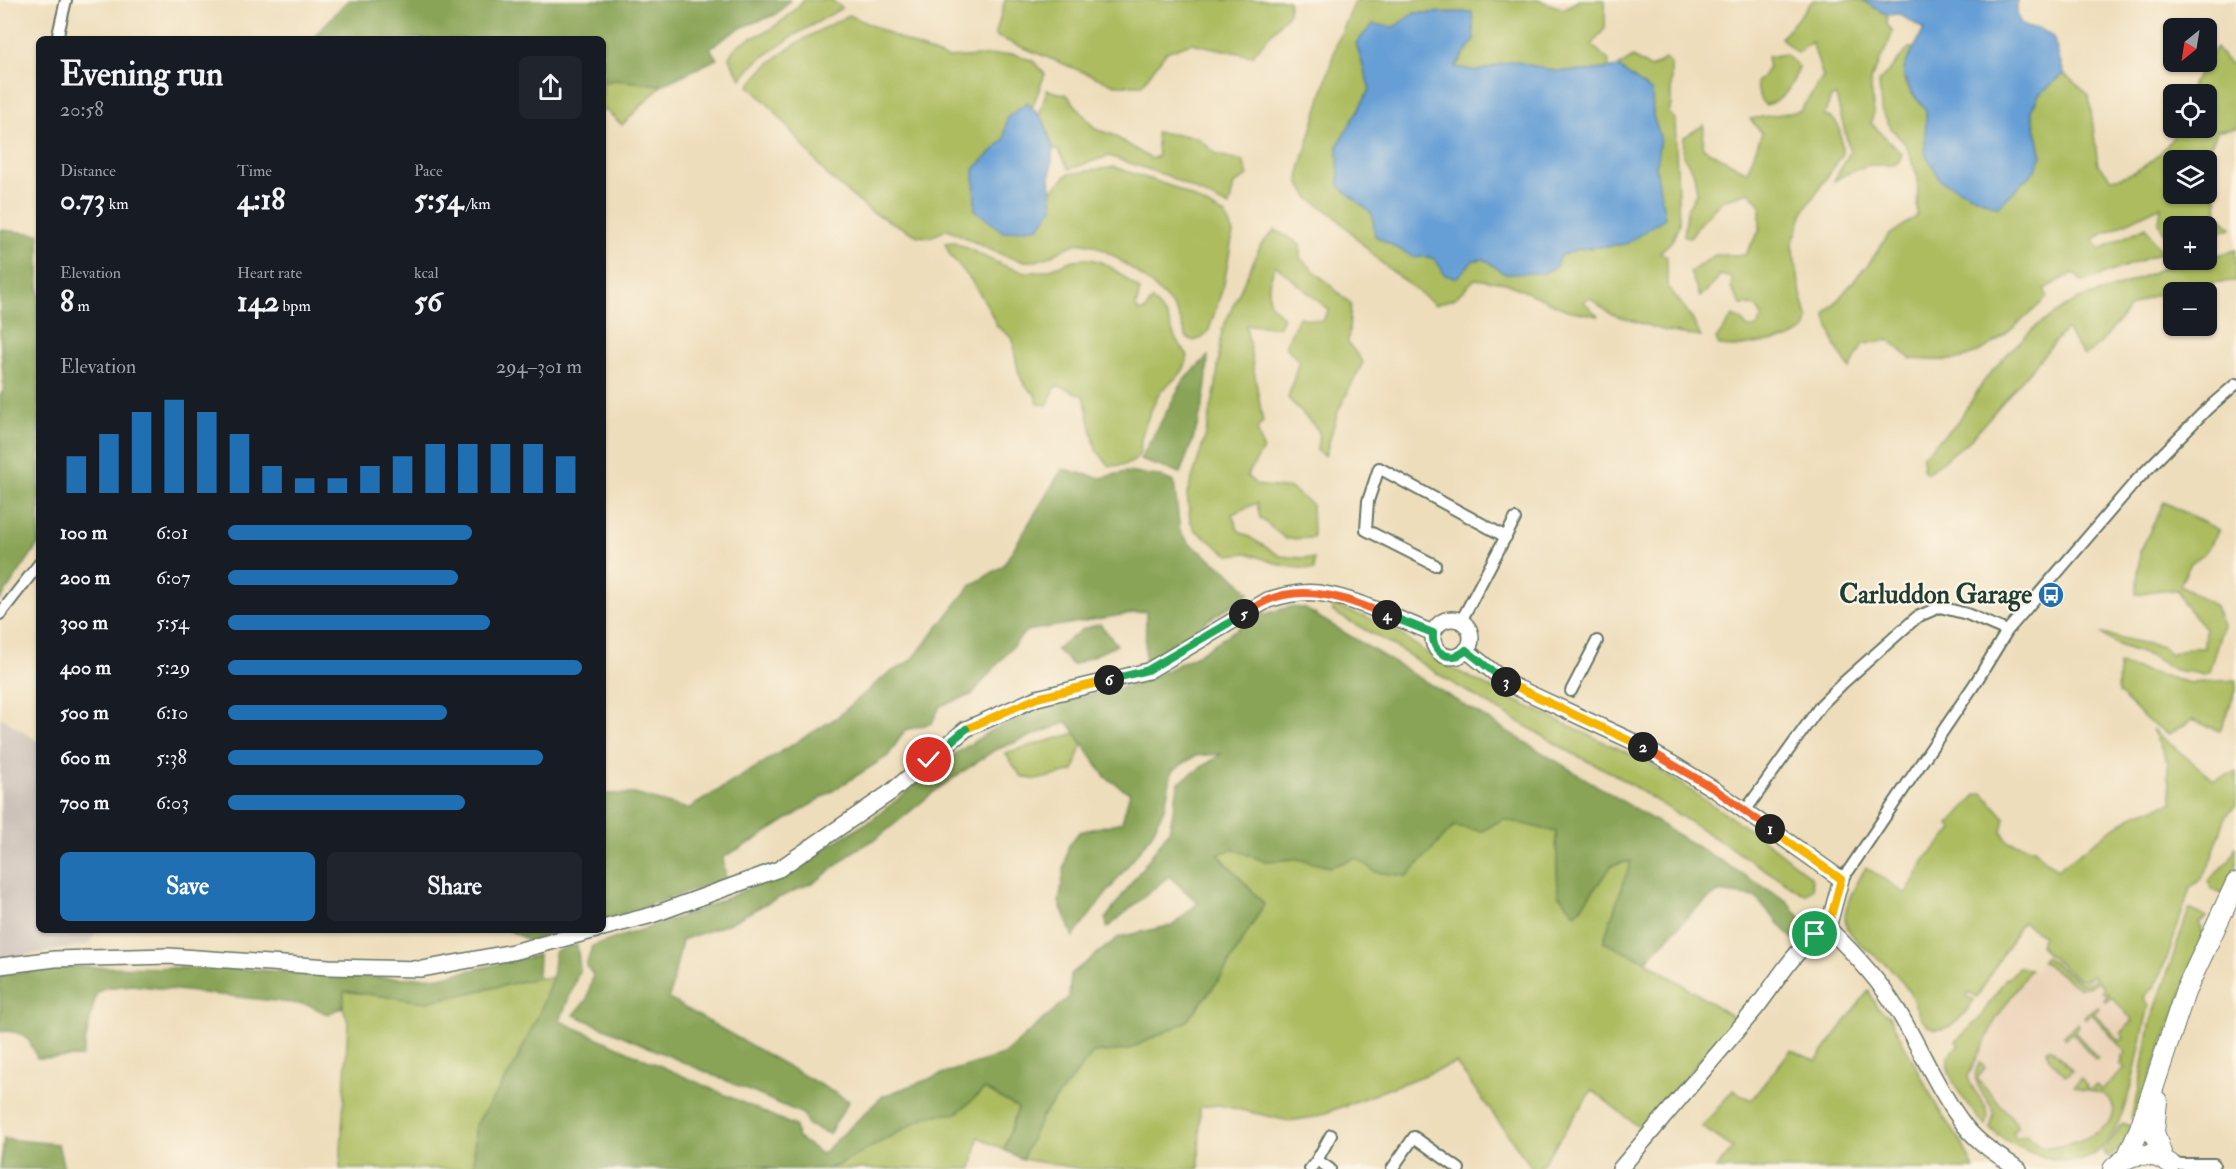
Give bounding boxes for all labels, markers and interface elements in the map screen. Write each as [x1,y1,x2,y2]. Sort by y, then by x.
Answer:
north arrow [2163,18,2217,72]
map controls [2163,18,2217,336]
text: Evening run [60,54,223,95]
button: share [519,56,582,119]
button: locate [2163,84,2217,138]
text: 20:58 [60,97,104,122]
button: layers [2163,150,2217,204]
text: Distance [60,161,116,181]
text: Time [237,161,272,181]
text: Pace [414,161,443,181]
text: 0.73 [60,181,105,218]
text: 4:18 [237,181,285,218]
text: 5:54 [414,181,463,218]
text: km [105,194,129,214]
text: /km [463,194,491,214]
button: + [2163,216,2217,270]
text: Elevation [60,263,121,283]
text: Heart rate [237,263,302,283]
text: kcal [414,263,439,283]
button: − [2163,282,2217,336]
text: 8 [60,283,74,320]
text: 142 [237,283,279,320]
text: 56 [414,283,442,320]
text: m [74,296,90,316]
text: bpm [279,296,311,316]
text: Elevation [60,354,136,379]
text: 294–301 m [496,354,582,379]
text: 100 m [60,520,107,545]
text: 6:01 [156,520,188,545]
text: 200 m [60,565,110,590]
text: 6:07 [156,565,190,590]
place label: Carluddon Garage [1839,579,2032,612]
bus stop icon: Carluddon Garage [2036,580,2066,610]
pin: 5 [1229,599,1259,629]
pin: 4 [1372,600,1402,630]
text: 5 [1240,604,1248,624]
text: 4 [1383,605,1391,625]
text: 300 m [60,610,108,635]
text: 5:54 [156,610,189,635]
text: 400 m [60,655,111,680]
text: 5:29 [156,655,190,680]
pin: 6 [1094,665,1124,695]
pin: 3 [1491,667,1521,697]
text: 6 [1105,670,1113,690]
text: 3 [1503,672,1509,692]
text: 500 m [60,700,109,725]
text: 6:10 [156,700,188,725]
pin: 2 [1628,732,1658,762]
pin [903,734,954,785]
text: 2 [1639,737,1647,757]
icon: check [912,743,945,776]
text: 600 m [60,745,110,770]
text: 5:38 [156,745,187,770]
text: 700 m [60,790,109,815]
text: 6:03 [156,790,189,815]
pin: 1 [1755,814,1785,844]
text: 1 [1767,819,1773,839]
button: Save [60,852,315,921]
button: Share [327,852,582,921]
pin [1789,908,1840,959]
icon: arrive [1798,917,1831,950]

